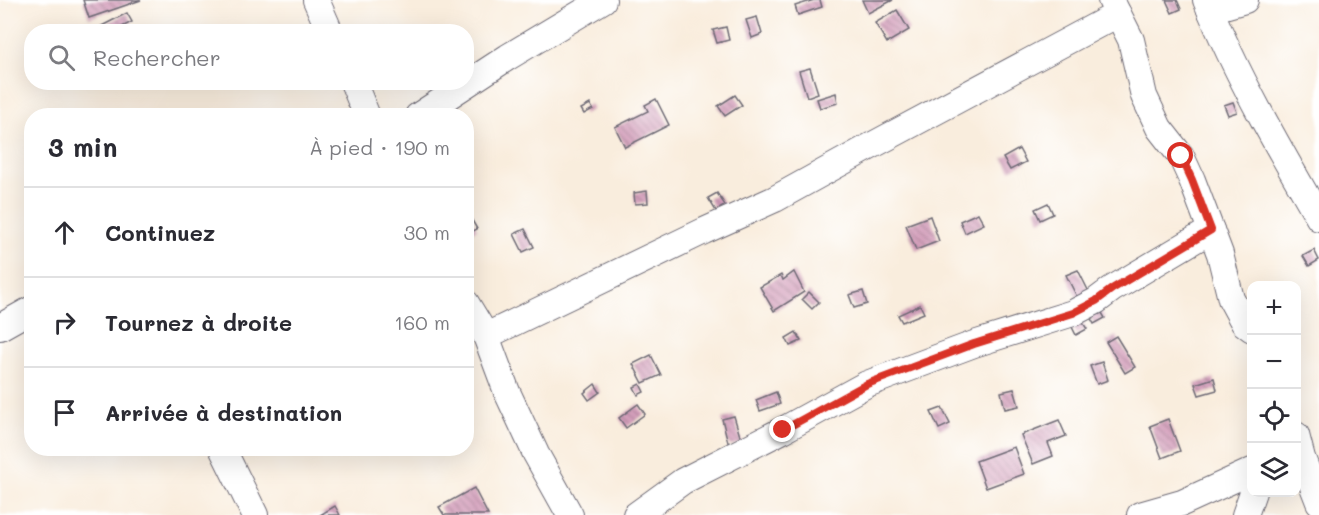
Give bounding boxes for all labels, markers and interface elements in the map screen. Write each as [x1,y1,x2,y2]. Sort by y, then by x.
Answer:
search box [24,24,474,90]
icon: search [45,41,78,74]
text: Rechercher [93,43,221,72]
text: 3 min [48,130,117,164]
text: À pied · 190 m [309,134,450,160]
route start [1167,142,1193,168]
icon: ahead [48,216,81,249]
text: Continuez [105,218,215,247]
text: 30 m [404,219,450,245]
map controls [1247,281,1301,497]
button: + [1247,281,1301,335]
icon: right [48,306,81,339]
text: Tournez à droite [105,308,292,337]
text: 160 m [394,309,450,335]
button: − [1247,335,1301,389]
button: locate [1247,389,1301,443]
icon: arrive [48,396,81,429]
text: Arrivée à destination [105,398,342,427]
route end [769,416,795,442]
button: layers [1247,443,1301,497]

